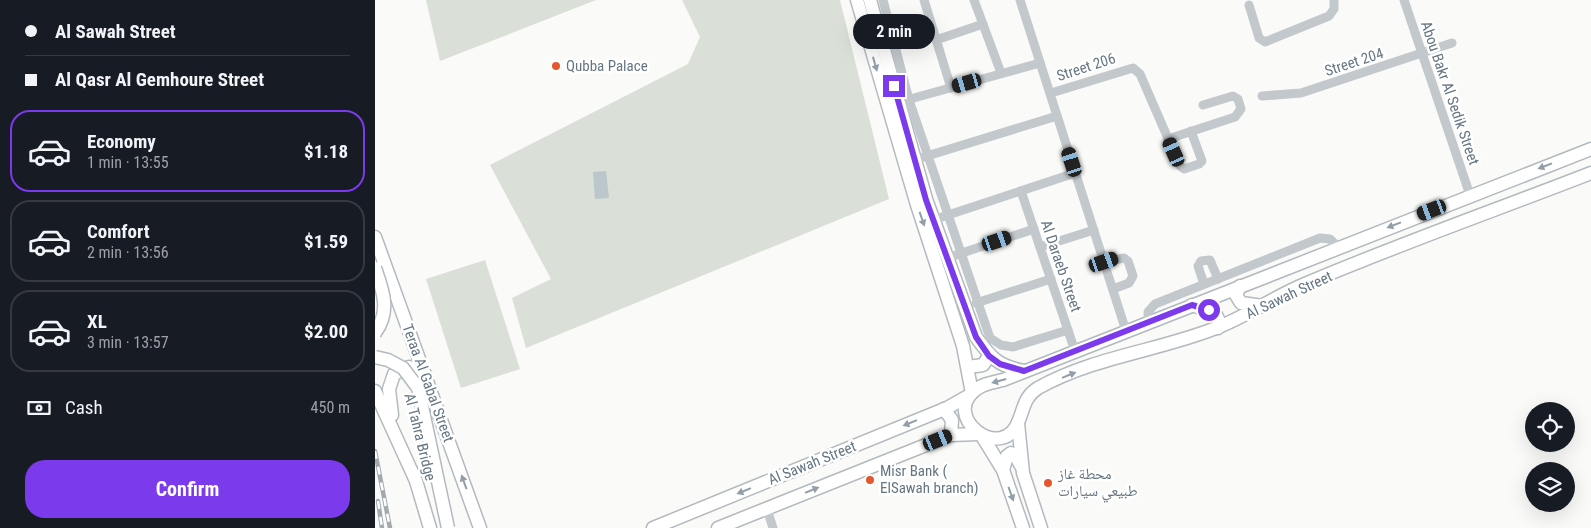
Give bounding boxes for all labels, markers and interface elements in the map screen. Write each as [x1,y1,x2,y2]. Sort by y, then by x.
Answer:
callout: 2 min [853,13,935,48]
street label: Abou Bakr Al Sedik Street [1417,19,1483,167]
text: Al Sawah Street [55,20,176,43]
text: 2 min [876,22,912,41]
street label: Street 204 [1322,44,1386,80]
street label: Street 206 [1054,49,1118,85]
one-way arrow [872,56,880,71]
place label: Qubba Palace [566,57,648,75]
marker: Qubba Palace [550,60,562,72]
text: Al Qasr Al Gemhoure Street [55,68,264,91]
car [950,72,983,94]
route end [883,75,905,97]
icon: car [27,129,72,174]
text: Economy [87,130,156,153]
car [1161,135,1186,169]
text: $1.18 [304,140,348,163]
car [1060,145,1083,179]
text: 1 min · 13:55 [87,153,169,172]
one-way arrow [1538,163,1553,170]
car [1415,198,1448,222]
one-way arrow [919,212,926,227]
street label: Al Daraeb Street [1037,218,1085,314]
icon: car [27,219,72,264]
text: Comfort [87,220,150,243]
one-way arrow [1386,221,1401,229]
car [980,229,1013,253]
text: $1.59 [304,230,348,253]
text: 2 min · 13:56 [87,243,169,262]
car [1087,250,1120,274]
street label: Al Sawah Street [1243,267,1335,323]
route start [1198,299,1220,321]
icon: car [27,309,72,354]
text: XL [87,310,107,333]
text: $2.00 [304,320,348,343]
street label: Teraa Al Gabal Street [398,321,458,445]
text: 3 min · 13:57 [87,333,169,352]
one-way arrow [1062,371,1076,379]
one-way arrow [991,377,1006,385]
street label: Al Tahra Bridge [400,391,440,483]
icon: cash [25,394,53,422]
text: Cash [65,396,103,419]
text: 450 m [311,398,350,417]
map controls [1525,402,1575,512]
button: locate [1525,402,1575,452]
one-way arrow [902,419,917,427]
car [921,427,954,453]
street label: Al Sawah Street [765,437,859,489]
button: Confirm [25,460,350,518]
place label: Misr Bank ( ElSawah branch) [880,462,979,497]
button: layers [1525,462,1575,512]
place label: محطة غاز طبيعي سيارات [1057,465,1138,503]
one-way arrow [460,474,468,489]
marker: Misr Bank ( ElSawah branch) [864,474,876,486]
marker: محطة غاز طبيعي سيارات [1042,477,1054,489]
one-way arrow [805,486,820,493]
one-way arrow [736,487,751,495]
one-way arrow [1008,487,1016,502]

